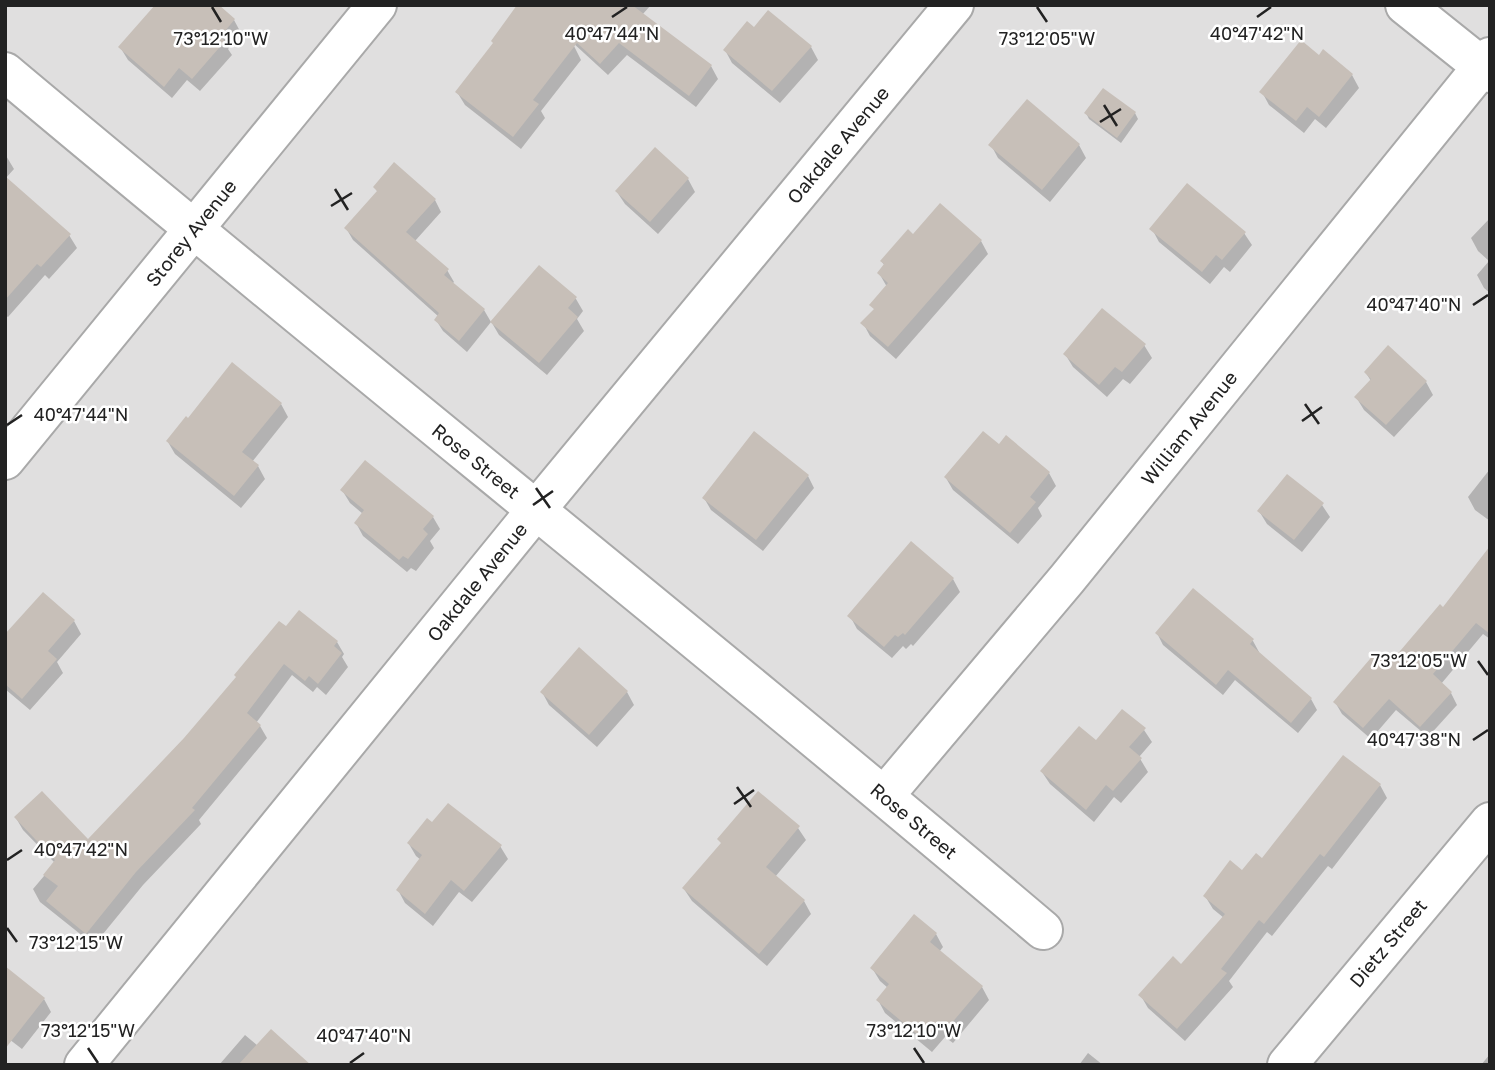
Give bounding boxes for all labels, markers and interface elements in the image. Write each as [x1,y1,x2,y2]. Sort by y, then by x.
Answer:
text: 40°47'44"N [565,22,659,44]
text: 40°47'42"N [1210,22,1304,44]
text: 73°12'10"W [174,27,268,49]
text: 73°12'05"W [999,27,1095,49]
street label: Oakdale Avenue [782,81,893,208]
street label: Storey Avenue [140,175,241,291]
text: 40°47'40"N [1367,293,1461,315]
street label: William Avenue [1136,366,1242,489]
text: 40°47'44"N [34,403,128,425]
street label: Rose Street [428,418,525,503]
street label: Oakdale Avenue [422,518,532,646]
text: 73°12'05"W [1371,649,1467,671]
text: 40°47'38"N [1367,728,1461,750]
street label: Rose Street [866,778,962,864]
text: 40°47'42"N [34,838,128,860]
street label: Dietz Street [1344,894,1431,991]
text: 73°12'15"W [29,931,123,953]
text: 73°12'15"W [41,1019,135,1041]
text: 73°12'10"W [867,1019,961,1041]
text: 40°47'40"N [317,1024,411,1046]

